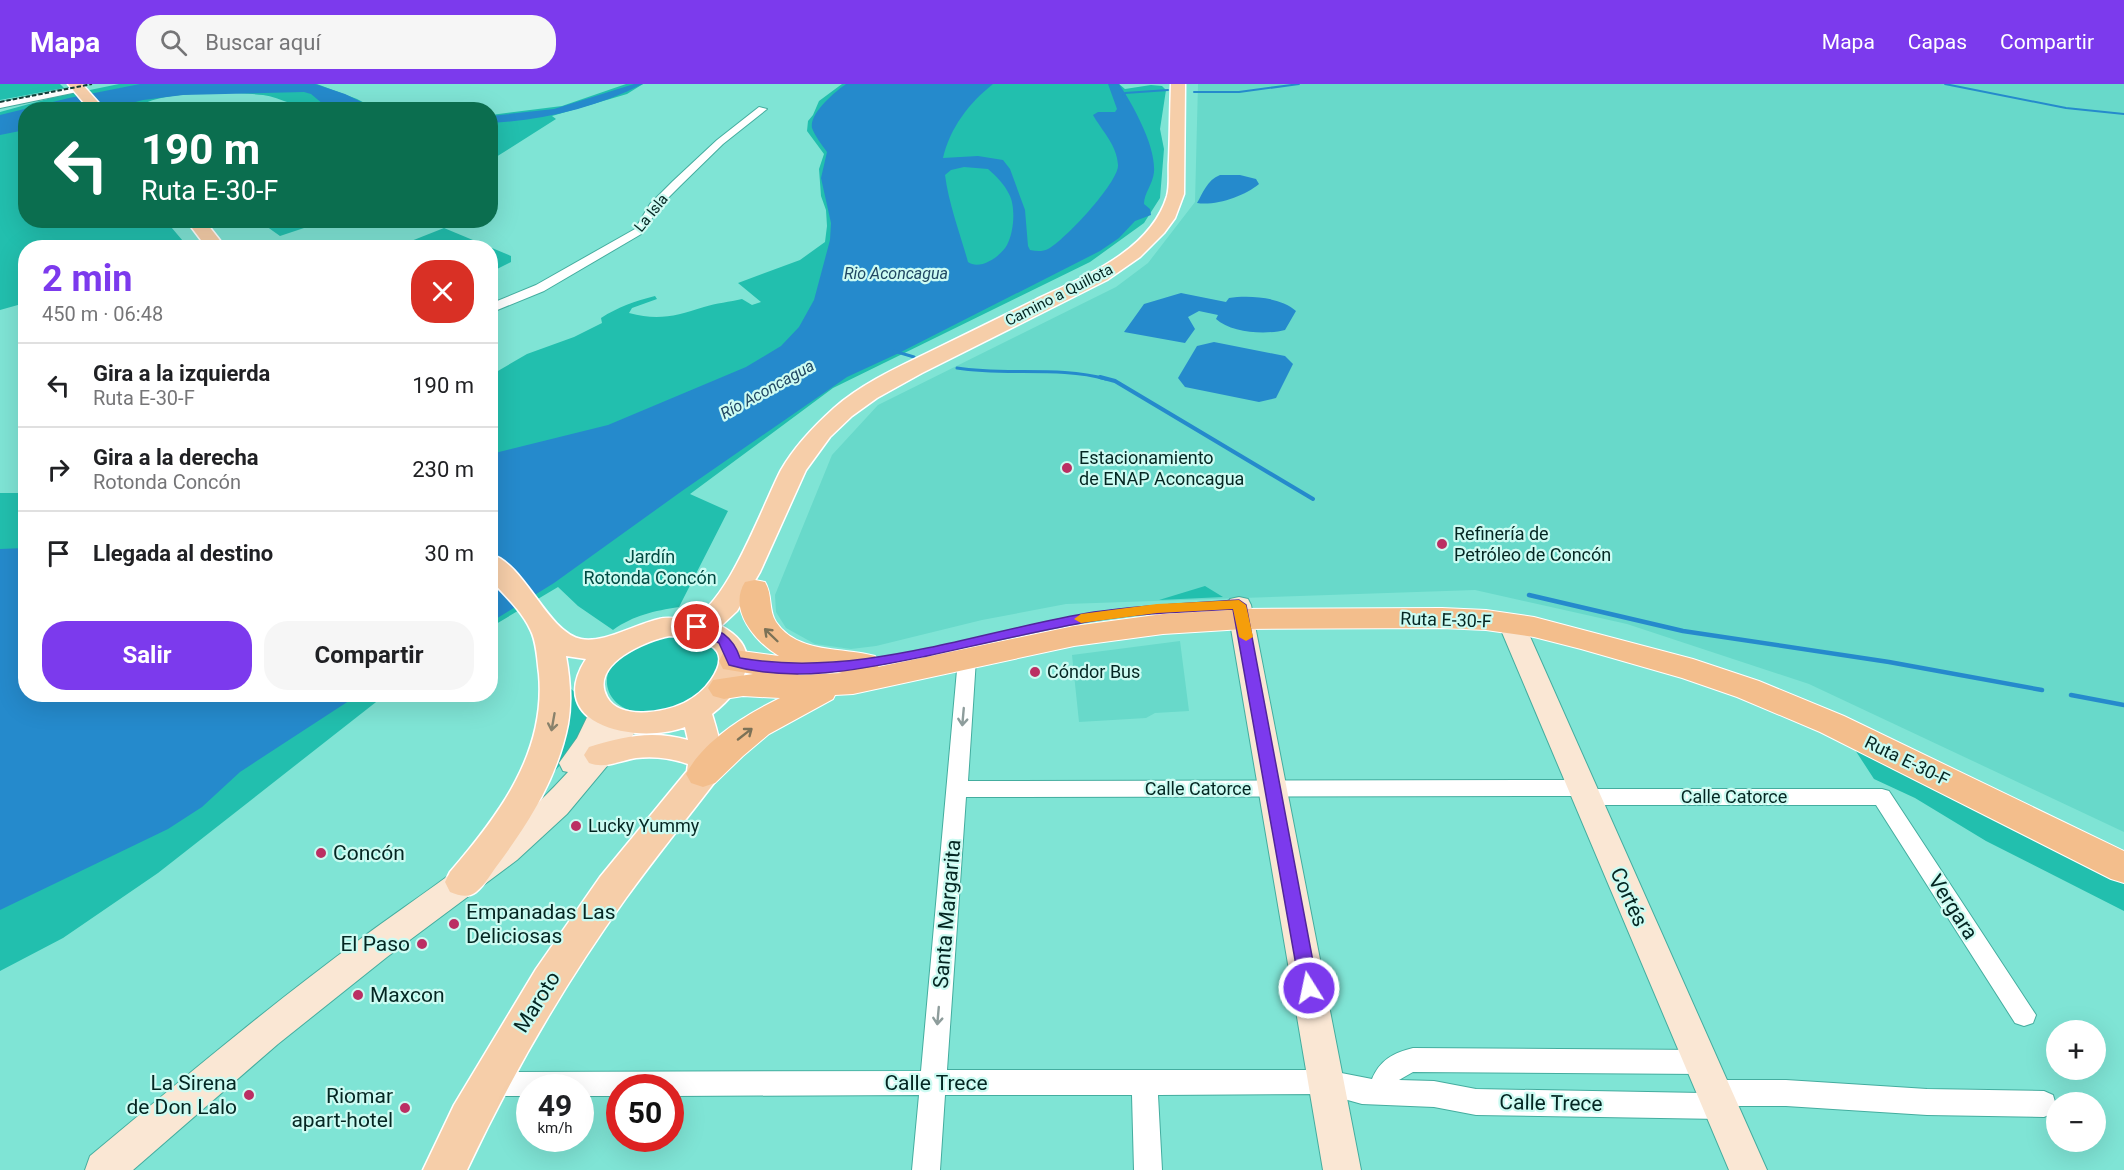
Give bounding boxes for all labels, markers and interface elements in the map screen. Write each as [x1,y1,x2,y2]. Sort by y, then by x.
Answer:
search box [136,15,556,69]
text: Mapa [30,26,100,59]
icon: search [157,26,190,59]
text: Buscar aquí [205,30,321,55]
text: Mapa [1822,30,1875,54]
text: Capas [1908,30,1967,54]
text: Compartir [2000,30,2094,54]
text: 190 m [141,125,260,174]
icon: left [42,126,120,204]
text: Ruta E-30-F [141,175,278,207]
street label: La Isla [630,190,672,236]
text: 2 min [42,258,133,300]
button: close [411,260,474,323]
street label: Camino a Quillota [1002,260,1116,330]
water label: Rio Aconcagua [844,264,948,283]
text: 450 m · 06:48 [42,302,163,326]
water label: Río Aconcagua [717,356,817,423]
text: Gira a la izquierda [93,361,270,386]
icon: left [42,369,75,402]
text: 190 m [412,373,474,398]
text: Ruta E-30-F [93,386,195,410]
text: Gira a la derecha [93,445,259,470]
place label: Estacionamiento de ENAP Aconcagua [1079,447,1244,489]
icon: right [42,453,75,486]
text: 230 m [412,457,474,482]
marker: Estacionamiento de ENAP Aconcagua [1060,461,1074,475]
text: Rotonda Concón [93,470,241,494]
place label: Refinería de Petróleo de Concón [1454,523,1611,565]
icon: arrive [42,537,75,570]
marker: Refinería de Petróleo de Concón [1435,537,1449,551]
text: Llegada al destino [93,541,273,566]
text: 30 m [425,541,474,566]
park label: Jardín Rotonda Concón [583,546,717,588]
pin [671,601,722,652]
street label: Ruta E-30-F [1400,607,1492,632]
icon: arrive [680,610,713,643]
button: Salir [42,621,252,690]
button: Compartir [264,621,474,690]
one-way arrow [764,627,778,642]
place label: Cóndor Bus [1047,661,1140,682]
marker: Cóndor Bus [1028,665,1042,679]
one-way arrow [957,707,968,726]
one-way arrow [547,712,558,731]
one-way arrow [736,727,752,740]
street label: Ruta E-30-F [1861,731,1953,790]
street label: Calle Catorce [1145,778,1251,799]
street label: Calle Catorce [1681,786,1787,807]
place label: Lucky Yummy [588,815,700,836]
marker: Lucky Yummy [569,819,583,833]
street label: Santa Margarita [929,839,965,989]
place label: Concón [333,841,405,865]
marker: Concón [314,846,328,860]
street label: Cortés [1605,864,1653,930]
street label: Vergara [1923,870,1983,944]
place label: Empanadas Las Deliciosas [466,900,615,948]
marker: Empanadas Las Deliciosas [447,917,461,931]
place label: El Paso [340,932,410,956]
marker: El Paso [415,937,429,951]
position arrow [1277,956,1341,1020]
street label: Maroto [509,967,565,1037]
place label: Maxcon [370,983,445,1007]
marker: Maxcon [351,988,365,1002]
one-way arrow [933,1006,944,1025]
map controls [2046,1020,2106,1152]
button: + [2046,1020,2106,1080]
place label: La Sirena de Don Lalo [126,1071,237,1119]
street label: Calle Trece [884,1071,988,1095]
speed limit sign: 50 [606,1074,684,1152]
place label: Riomar apart-hotel [291,1084,393,1132]
marker: La Sirena de Don Lalo [242,1088,256,1102]
text: 49 [538,1088,572,1123]
street label: Calle Trece [1499,1090,1603,1116]
button: − [2046,1092,2106,1152]
marker: Riomar apart-hotel [398,1101,412,1115]
text: km/h [537,1119,573,1137]

